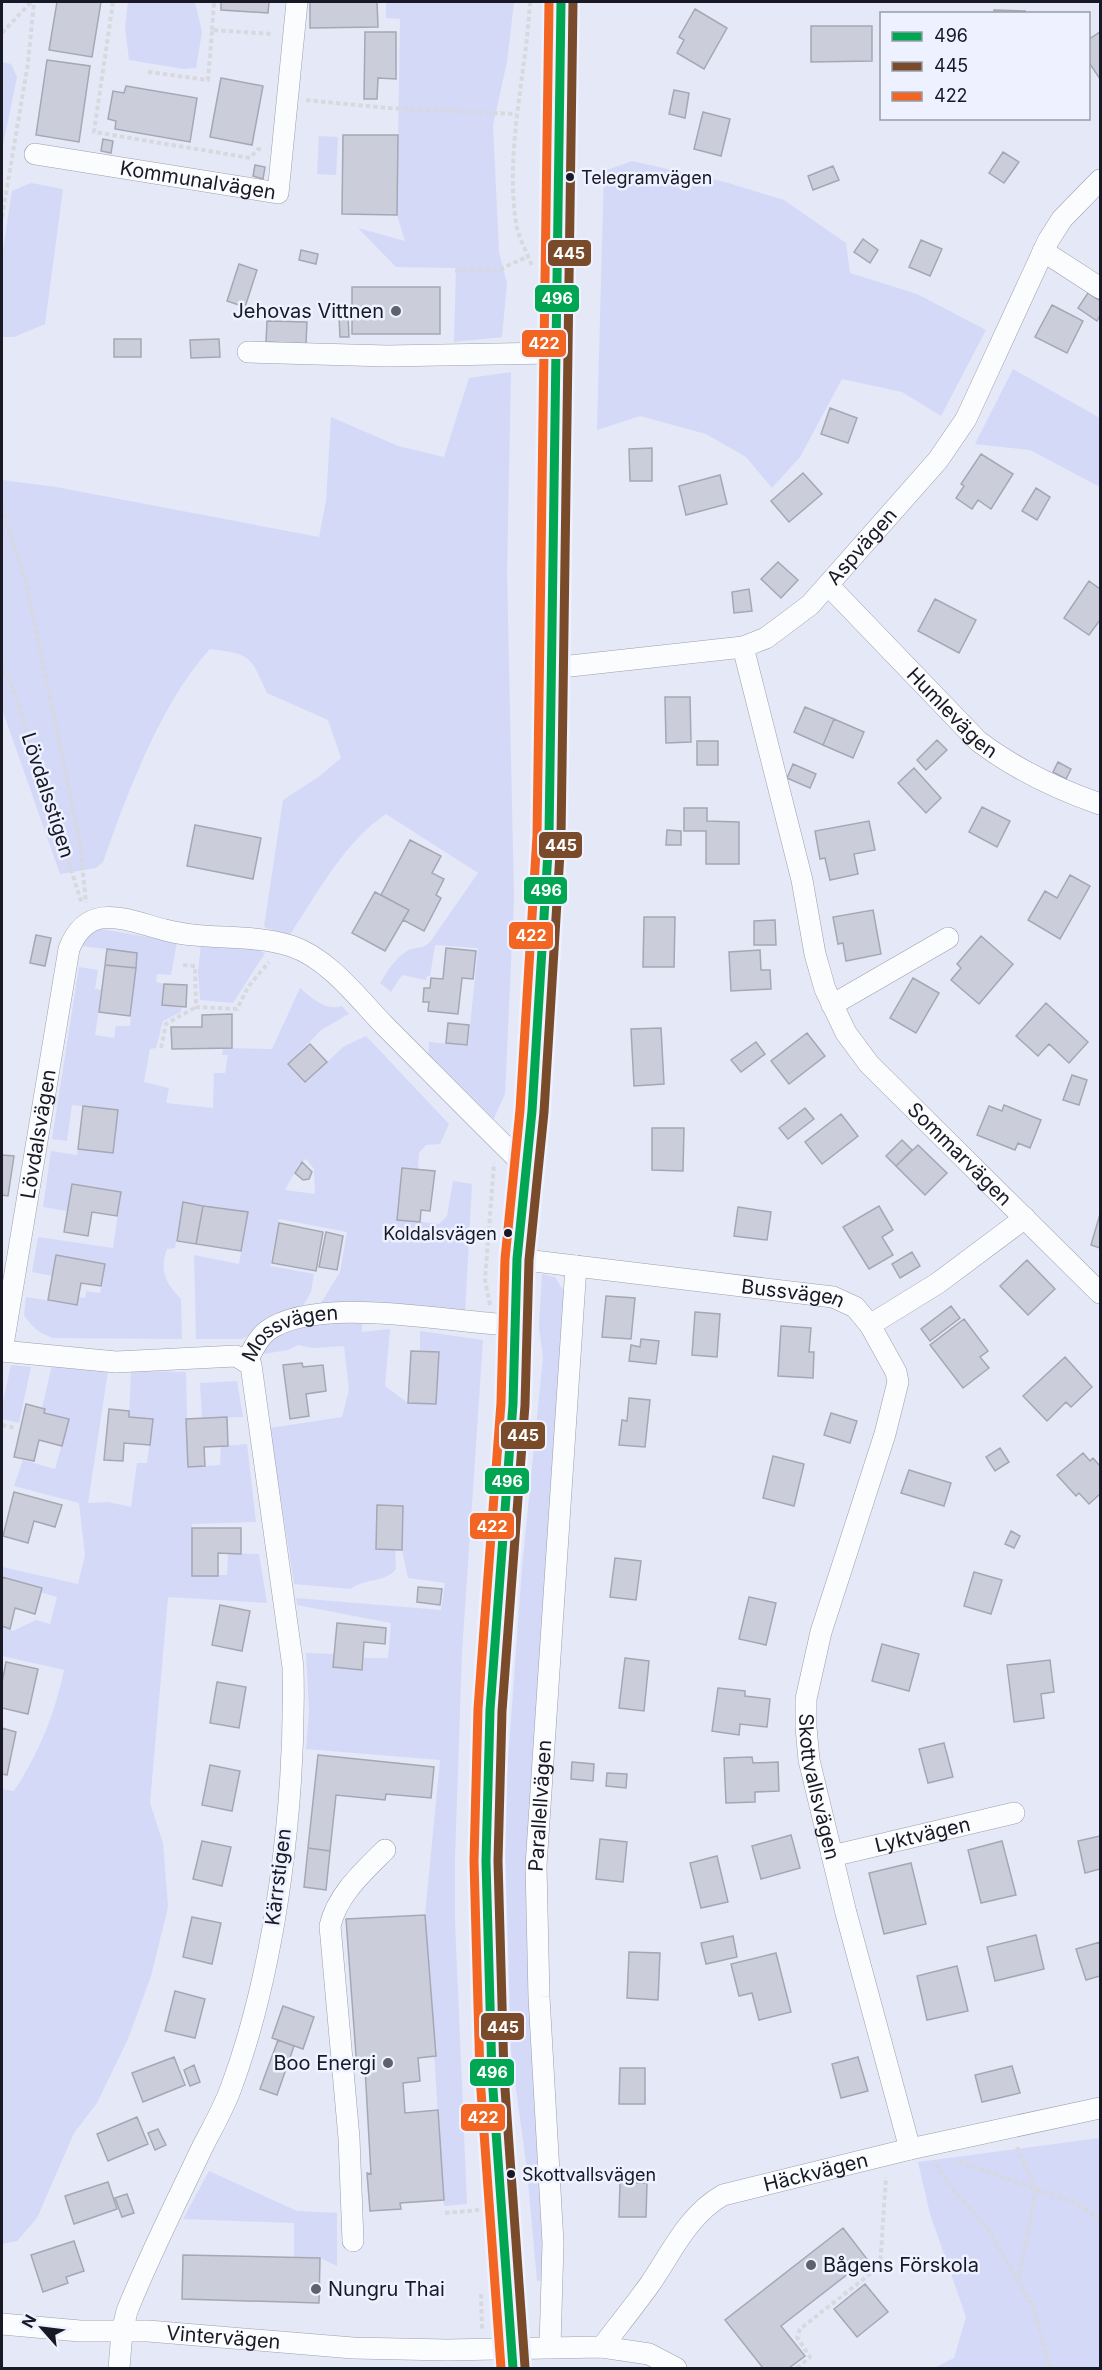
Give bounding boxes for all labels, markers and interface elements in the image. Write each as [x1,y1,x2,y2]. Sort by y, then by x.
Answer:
legend [880,12,1090,120]
text: 496 [934,25,968,46]
text: 445 [934,55,968,76]
text: 422 [934,85,968,106]
street label: Kommunalvägen [118,156,278,204]
place label: Telegramvägen [581,167,712,188]
marker: Telegramvägen [564,171,576,183]
line badge: 445 [547,239,592,267]
text: 445 [553,243,585,263]
line badge: 496 [534,284,580,313]
text: 496 [541,288,573,308]
place label: Jehovas Vittnen [232,299,384,323]
marker: Jehovas Vittnen [389,304,403,318]
line badge: 422 [521,329,567,358]
text: 422 [529,333,559,353]
street label: Aspvägen [821,503,902,590]
street label: Humlevägen [902,663,1002,763]
street label: Lövdalsstigen [16,729,80,861]
line badge: 445 [538,831,583,859]
text: 445 [545,835,577,855]
line badge: 496 [523,876,568,905]
text: 496 [530,880,562,900]
line badge: 422 [508,921,554,950]
text: 422 [516,925,546,945]
street label: Lövdalsvägen [16,1067,61,1200]
street label: Sommarvägen [903,1097,1017,1211]
place label: Koldalsvägen [383,1223,497,1244]
marker: Koldalsvägen [502,1227,514,1239]
street label: Bussvägen [740,1274,849,1313]
street label: Mossvägen [237,1301,339,1366]
line badge: 445 [500,1421,546,1450]
text: 445 [507,1425,539,1445]
line badge: 496 [484,1467,530,1495]
text: 496 [491,1471,523,1491]
line badge: 422 [469,1512,515,1540]
text: 422 [477,1516,507,1536]
street label: Skottvallsvägen [794,1713,845,1862]
street label: Parallellvägen [524,1739,556,1872]
street label: Lyktvägen [872,1812,973,1857]
street label: Kärrstigen [260,1827,296,1927]
line badge: 445 [480,2012,525,2041]
text: 445 [487,2017,519,2037]
place label: Boo Energi [274,2051,376,2075]
marker: Boo Energi [381,2056,395,2070]
line badge: 496 [469,2058,515,2087]
text: 496 [476,2062,508,2082]
line badge: 422 [460,2103,506,2132]
text: 422 [468,2107,498,2127]
street label: Häckvägen [761,2148,870,2197]
place label: Skottvallsvägen [522,2164,656,2185]
marker: Skottvallsvägen [505,2168,517,2180]
place label: Bågens Förskola [823,2253,979,2277]
marker: Bågens Förskola [804,2258,818,2272]
place label: Nungru Thai [328,2277,445,2301]
marker: Nungru Thai [309,2282,323,2296]
north arrow [12,2298,72,2358]
text: N [17,2311,40,2331]
street label: Vintervägen [165,2321,281,2354]

